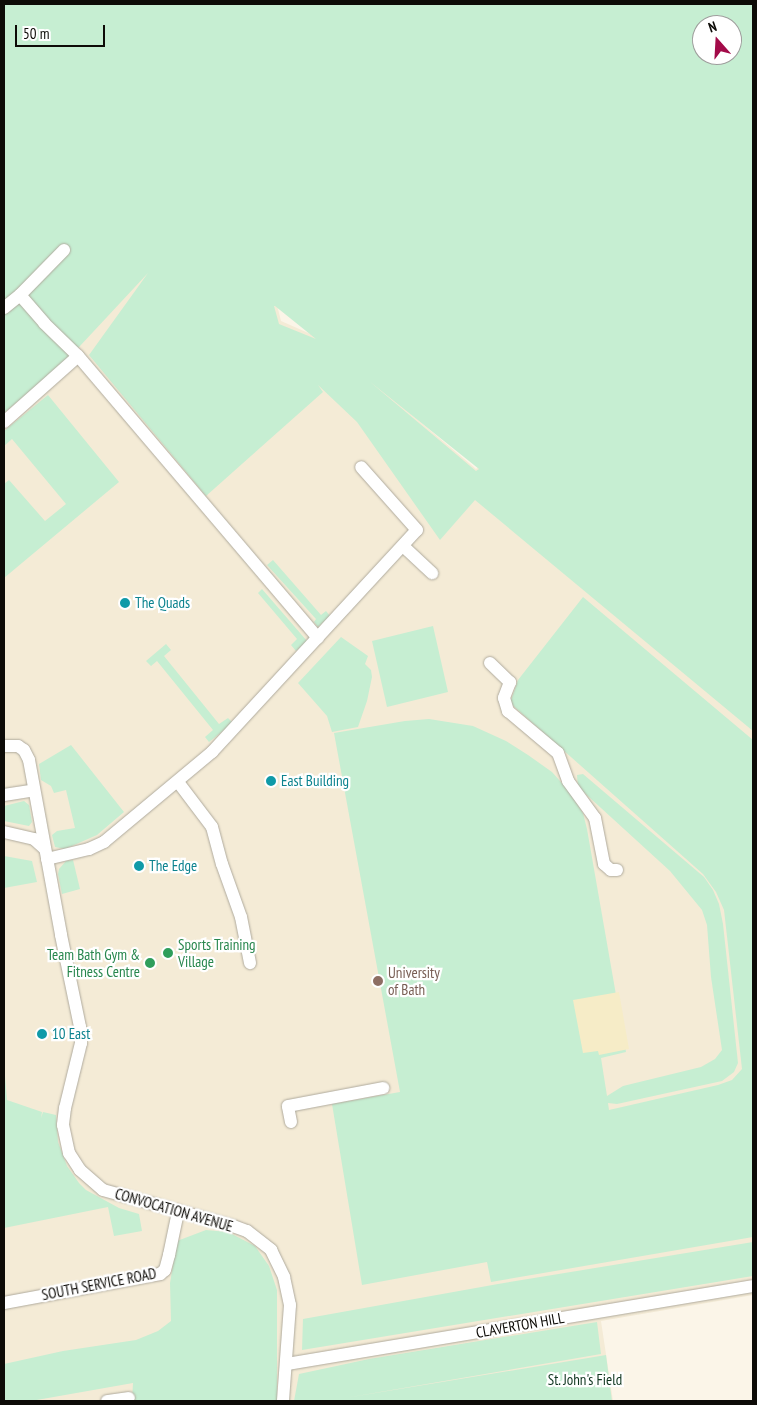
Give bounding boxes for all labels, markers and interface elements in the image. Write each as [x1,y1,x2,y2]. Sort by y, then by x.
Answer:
scale bar [18,15,108,47]
north arrow [692,15,742,65]
text: N [706,17,719,37]
text: 50 m [23,24,49,43]
place label: The Quads [135,594,190,612]
marker: The Quads [119,597,131,609]
place label: East Building [281,772,349,790]
marker: East Building [265,775,277,787]
place label: The Edge [149,857,197,875]
marker: The Edge [133,860,145,872]
place label: Sports Training Village [178,935,256,970]
place label: Team Bath Gym & Fitness Centre [47,945,140,980]
marker: Sports Training Village [162,947,174,959]
marker: Team Bath Gym & Fitness Centre [144,957,156,969]
place label: University of Bath [388,963,440,998]
marker: University of Bath [372,975,384,987]
place label: 10 East [52,1025,90,1043]
marker: 10 East [36,1028,48,1040]
street label: CONVOCATION AVENUE [113,1184,235,1236]
street label: SOUTH SERVICE ROAD [40,1264,158,1304]
street label: CLAVERTON HILL [475,1308,565,1342]
park label: St. John's Field [547,1371,623,1389]

